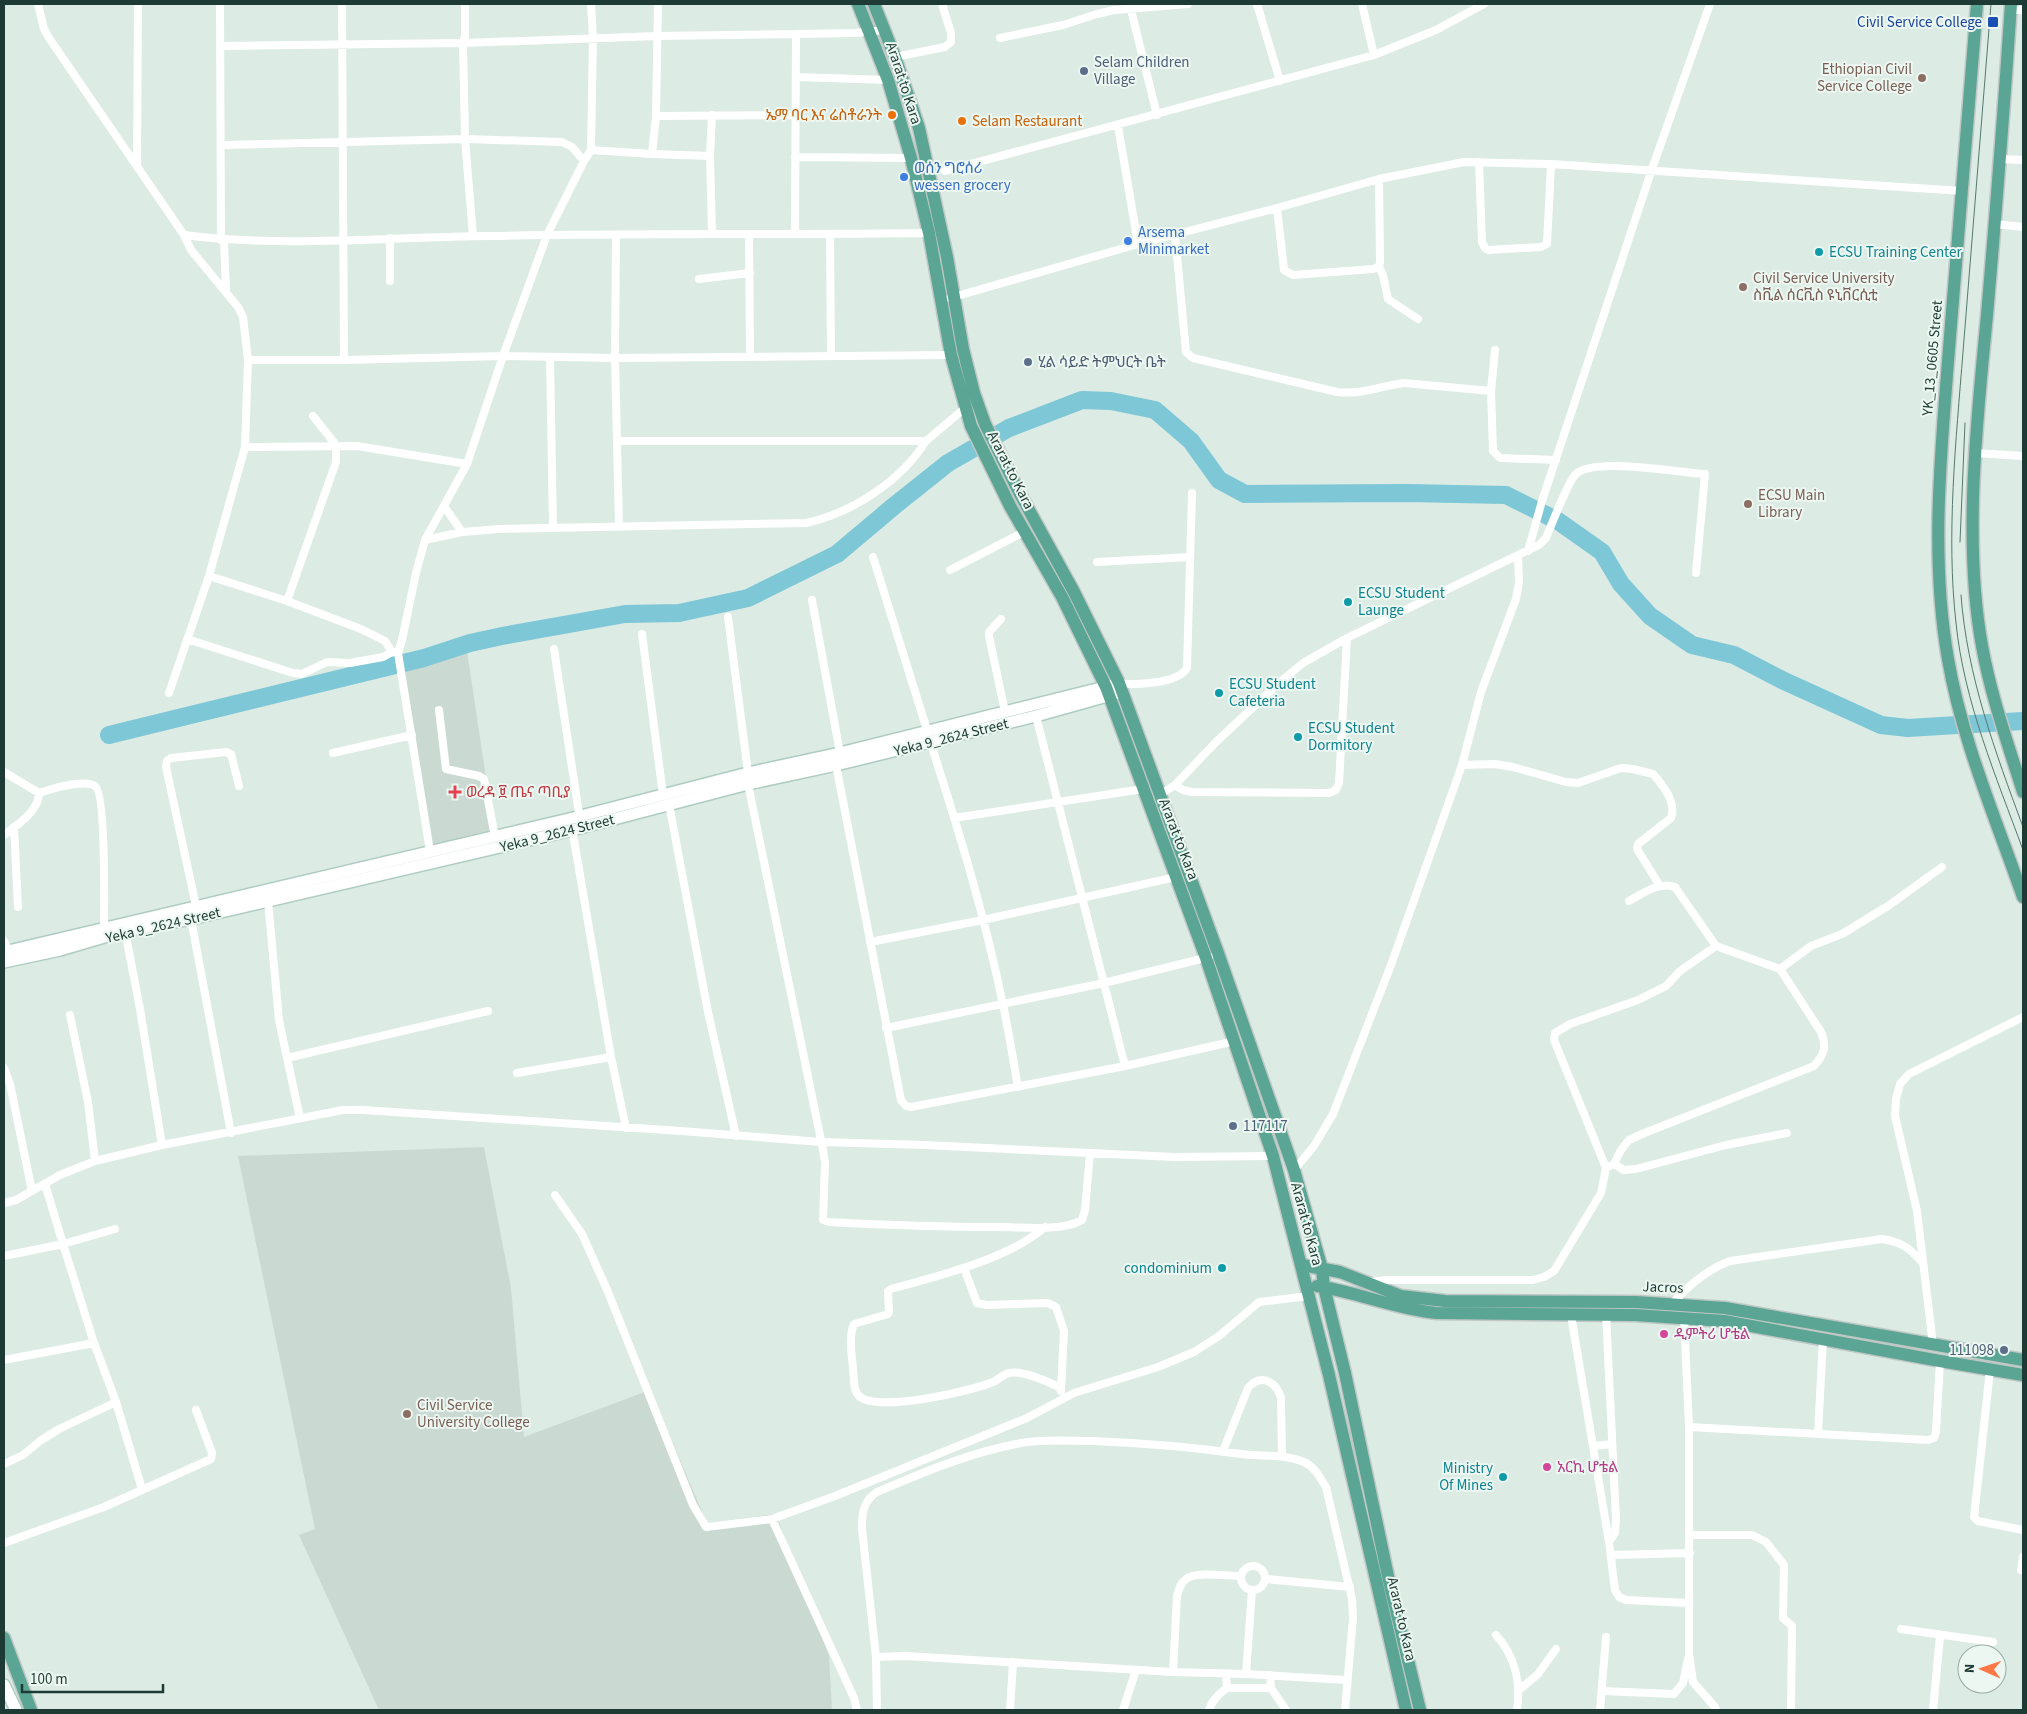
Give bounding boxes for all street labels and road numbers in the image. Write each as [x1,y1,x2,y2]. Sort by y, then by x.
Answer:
street label: Ararat to Kara [880,39,927,127]
street label: YK_13_0605 Street [1917,299,1948,418]
street label: Ararat to Kara [982,427,1039,513]
street label: Yeka 9_2624 Street [891,713,1010,762]
street label: Ararat to Kara [1153,796,1204,883]
street label: Yeka 9_2624 Street [497,809,616,858]
street label: Yeka 9_2624 Street [103,902,223,949]
street label: Ararat to Kara [1285,1180,1328,1268]
street label: Jacros [1642,1276,1684,1299]
street label: Ararat to Kara [1382,1575,1421,1663]

